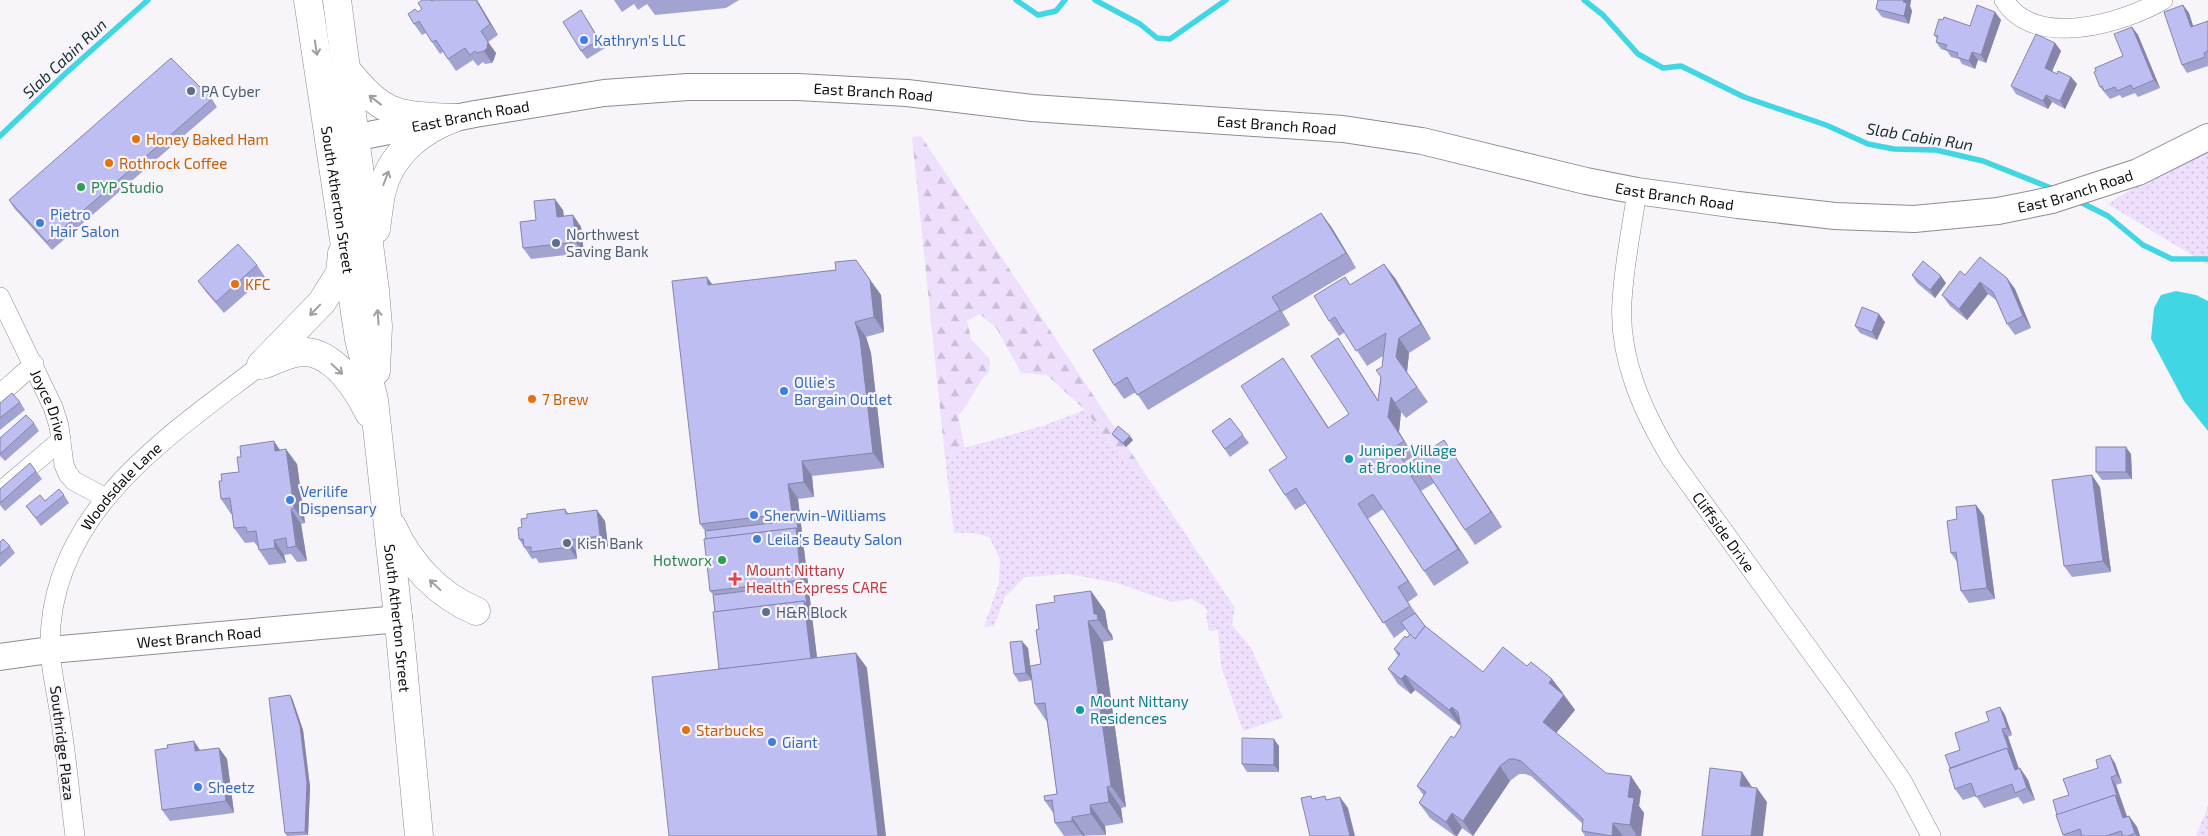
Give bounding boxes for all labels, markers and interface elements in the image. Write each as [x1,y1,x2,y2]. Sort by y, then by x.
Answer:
water label: Slab Cabin Run [18,14,110,102]
place label: Kathryn's LLC [594,31,686,49]
marker: Kathryn's LLC [578,34,590,46]
one-way arrow [311,40,321,56]
street label: East Branch Road [813,79,934,105]
place label: PA Cyber [201,82,261,100]
marker: PA Cyber [185,85,197,97]
one-way arrow [369,94,382,105]
street label: East Branch Road [410,96,531,135]
street label: East Branch Road [1216,112,1337,138]
water label: Slab Cabin Run [1865,118,1975,154]
street label: South Atherton Street [318,125,358,275]
place label: Honey Baked Ham [146,130,269,148]
marker: Honey Baked Ham [130,133,142,145]
place label: Rothrock Coffee [119,154,227,172]
marker: Rothrock Coffee [103,157,115,169]
street label: East Branch Road [2016,165,2135,216]
one-way arrow [382,170,391,186]
place label: PYP Studio [91,178,164,196]
street label: East Branch Road [1614,178,1735,213]
marker: PYP Studio [75,181,87,193]
place label: Pietro Hair Salon [50,205,119,240]
marker: Pietro Hair Salon [34,217,46,229]
place label: Northwest Saving Bank [566,225,649,260]
marker: Northwest Saving Bank [550,237,562,249]
place label: KFC [245,275,271,293]
marker: KFC [229,278,241,290]
one-way arrow [309,303,321,316]
one-way arrow [373,309,382,325]
one-way arrow [331,363,343,375]
street label: Joyce Drive [27,366,70,442]
place label: Ollie's Bargain Outlet [794,373,893,408]
marker: Ollie's Bargain Outlet [778,385,790,397]
place label: 7 Brew [542,390,589,408]
marker: 7 Brew [526,393,538,405]
street label: Woodsdale Lane [77,438,165,534]
place label: Juniper Village at Brookline [1359,441,1457,476]
marker: Juniper Village at Brookline [1343,453,1355,465]
place label: Verilife Dispensary [300,482,377,517]
street label: Cliffside Drive [1689,488,1759,575]
marker: Verilife Dispensary [284,494,296,506]
place label: Sherwin-Williams [764,506,886,524]
marker: Sherwin-Williams [748,509,760,521]
place label: Leila's Beauty Salon [767,530,902,548]
marker: Leila's Beauty Salon [751,533,763,545]
place label: Kish Bank [577,534,644,552]
marker: Kish Bank [561,537,573,549]
street label: South Atherton Street [381,543,414,693]
place label: Hotworx [653,551,712,569]
marker: Hotworx [716,554,728,566]
place label: Mount Nittany Health Express CARE [746,561,887,596]
marker: Mount Nittany Health Express CARE [728,572,742,586]
one-way arrow [428,579,441,591]
place label: H&R Block [776,603,848,621]
marker: H&R Block [760,606,772,618]
street label: West Branch Road [136,622,262,651]
street label: Southridge Plaza [47,685,79,801]
place label: Mount Nittany Residences [1090,692,1189,727]
marker: Mount Nittany Residences [1074,704,1086,716]
place label: Starbucks [696,721,764,739]
marker: Starbucks [680,724,692,736]
place label: Giant [782,733,818,751]
marker: Giant [766,736,778,748]
place label: Sheetz [208,778,255,796]
marker: Sheetz [192,781,204,793]

